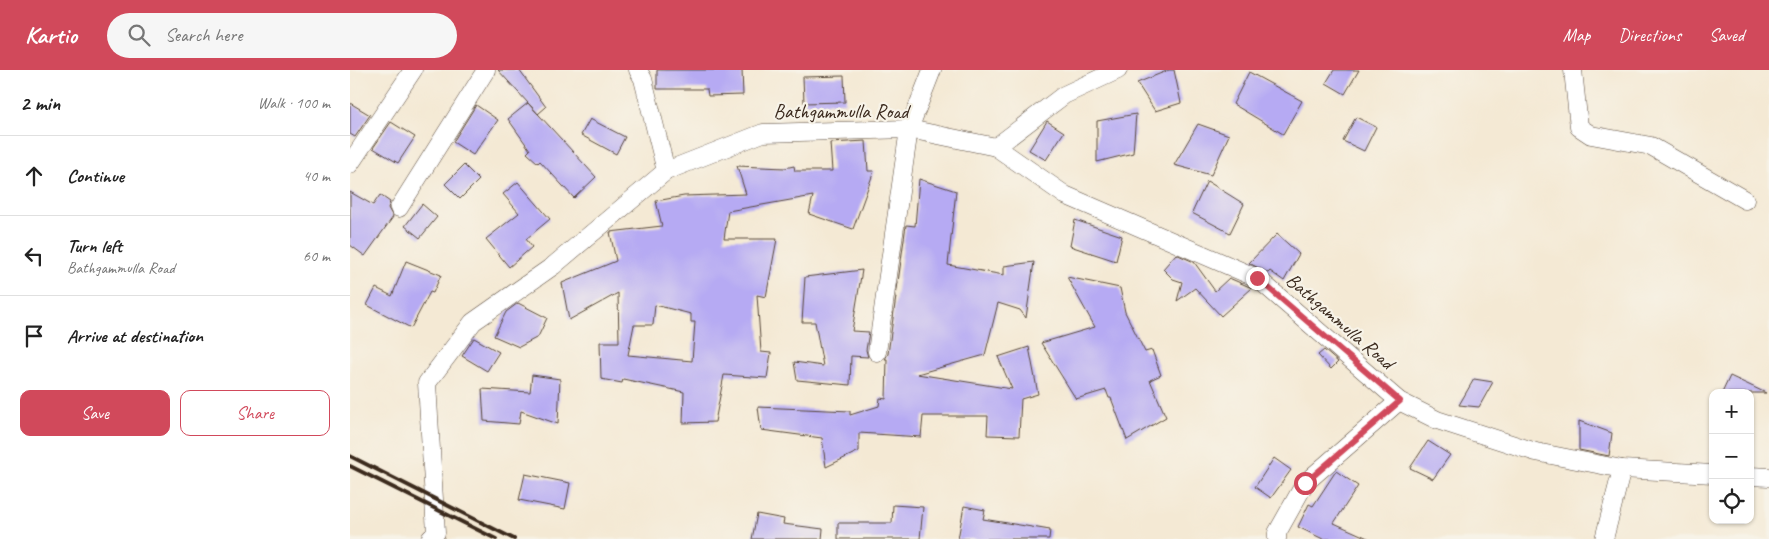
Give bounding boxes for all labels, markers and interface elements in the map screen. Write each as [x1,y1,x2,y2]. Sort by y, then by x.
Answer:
search box [107,13,457,58]
text: Kartio [25,20,77,50]
icon: search [125,21,153,49]
text: Search here [165,23,242,47]
text: Map [1563,24,1590,46]
text: Directions [1618,24,1681,46]
text: Saved [1709,24,1744,46]
text: 2 min [20,90,60,116]
text: Walk · 100 m [258,93,330,113]
street label: Bathgammulla Road [774,99,912,124]
icon: ahead [20,162,48,190]
text: Continue [67,164,124,188]
text: 40 m [303,166,330,186]
text: Turn left [67,234,122,258]
icon: left [20,242,48,270]
text: 60 m [303,246,330,266]
text: Bathgammulla Road [67,258,175,278]
route end [1246,267,1269,290]
street label: Bathgammulla Road [1281,267,1401,377]
icon: arrive [20,322,48,350]
text: Arrive at destination [67,324,203,348]
map controls [1709,389,1754,524]
button: + [1709,389,1754,434]
button: Save [20,390,170,436]
button: Share [180,390,330,436]
button: − [1709,434,1754,479]
route start [1294,472,1317,495]
button: locate [1709,479,1754,524]

